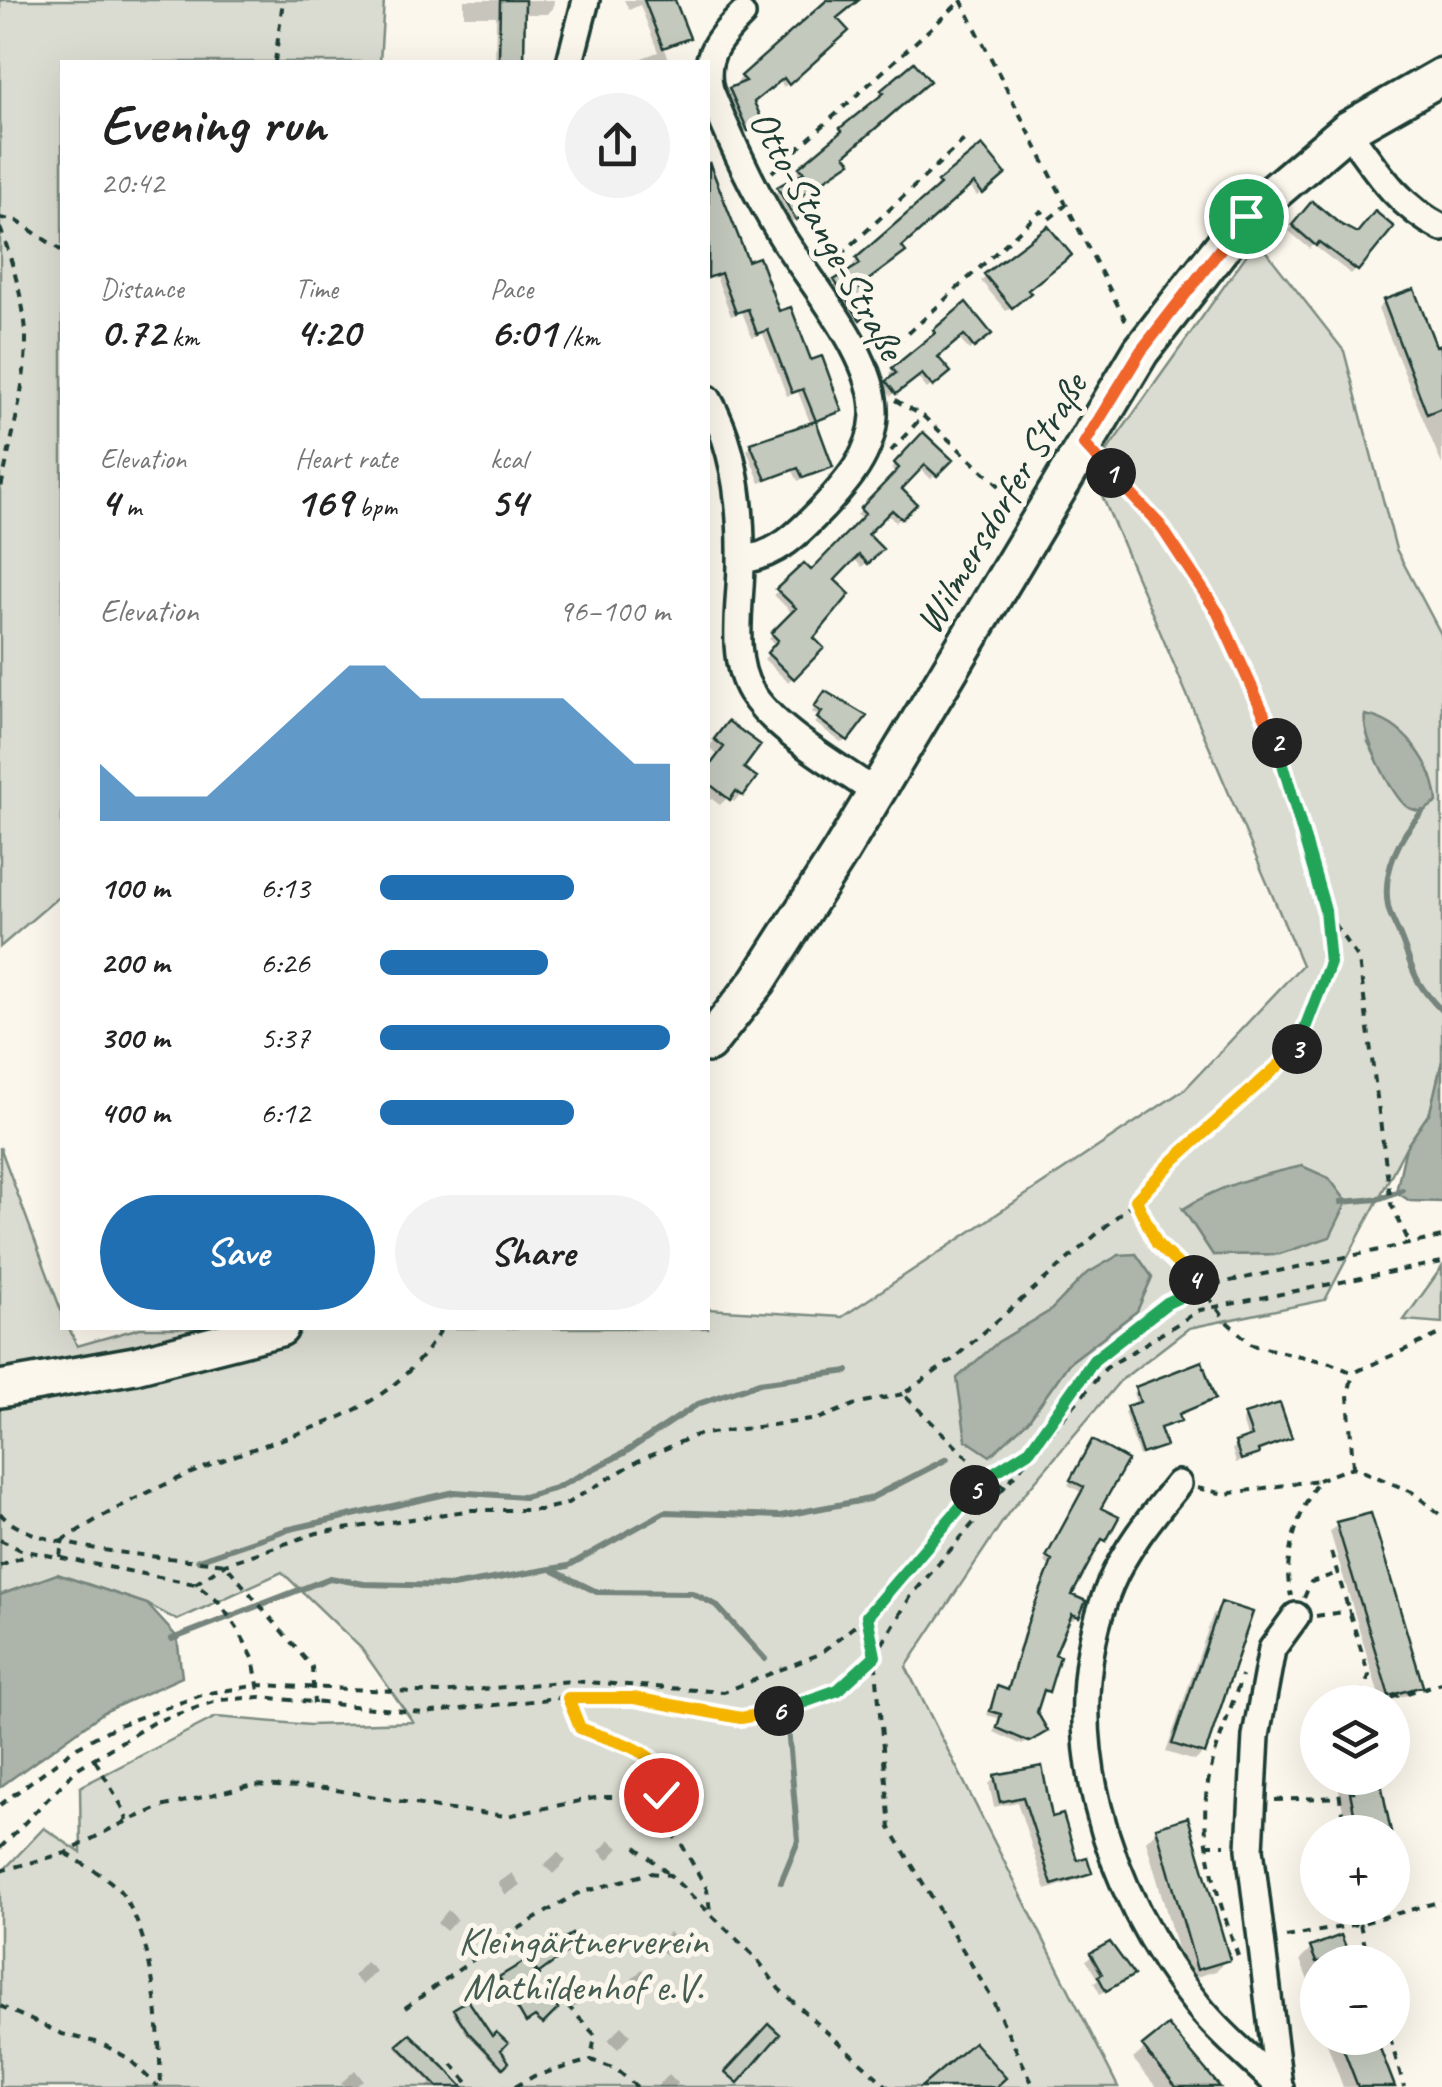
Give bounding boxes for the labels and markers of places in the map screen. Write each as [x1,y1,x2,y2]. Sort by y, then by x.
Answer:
pin [1204,174,1289,259]
pin: 1 [1086,448,1136,498]
pin: 2 [1252,718,1302,768]
pin: 3 [1272,1024,1322,1074]
pin: 4 [1169,1255,1219,1305]
pin: 5 [950,1465,1000,1515]
pin: 6 [754,1686,804,1736]
pin [619,1753,704,1838]

